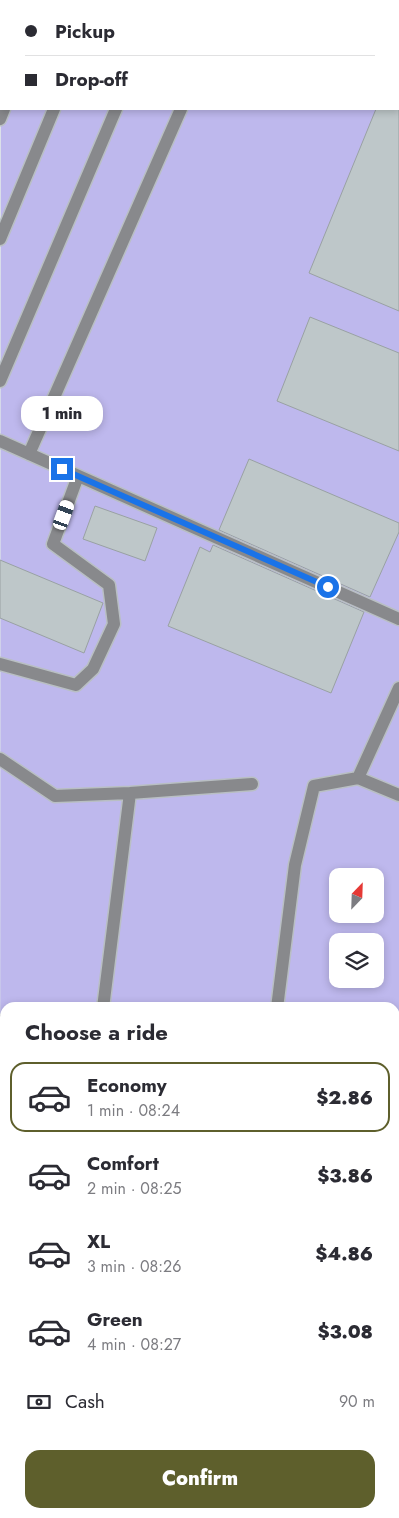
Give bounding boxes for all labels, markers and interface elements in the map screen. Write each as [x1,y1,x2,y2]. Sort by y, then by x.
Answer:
text: Pickup [55,18,115,45]
text: Drop-off [55,66,128,93]
callout: 1 min [21,396,103,432]
text: 1 min [42,402,82,425]
route end [51,458,73,480]
car [51,498,76,532]
route start [317,576,339,598]
north arrow [329,868,384,922]
map controls [329,868,384,988]
button: layers [329,933,384,988]
text: Choose a ride [25,1016,168,1048]
text: Economy [87,1072,167,1099]
icon: car [27,1075,72,1120]
text: $2.86 [316,1084,373,1111]
text: 1 min · 08:24 [87,1099,180,1122]
text: Comfort [87,1150,159,1177]
icon: car [27,1153,72,1198]
text: $3.86 [317,1162,373,1189]
text: 2 min · 08:25 [87,1177,182,1200]
text: XL [87,1228,110,1255]
icon: car [27,1231,72,1276]
text: $4.86 [315,1240,373,1267]
text: 3 min · 08:26 [87,1255,181,1278]
text: Green [87,1306,143,1333]
icon: car [27,1309,72,1354]
text: $3.08 [317,1318,373,1345]
text: 4 min · 08:27 [87,1333,181,1356]
icon: cash [25,1388,53,1416]
text: Cash [65,1388,105,1415]
text: 90 m [339,1390,375,1413]
button: Confirm [25,1450,375,1508]

